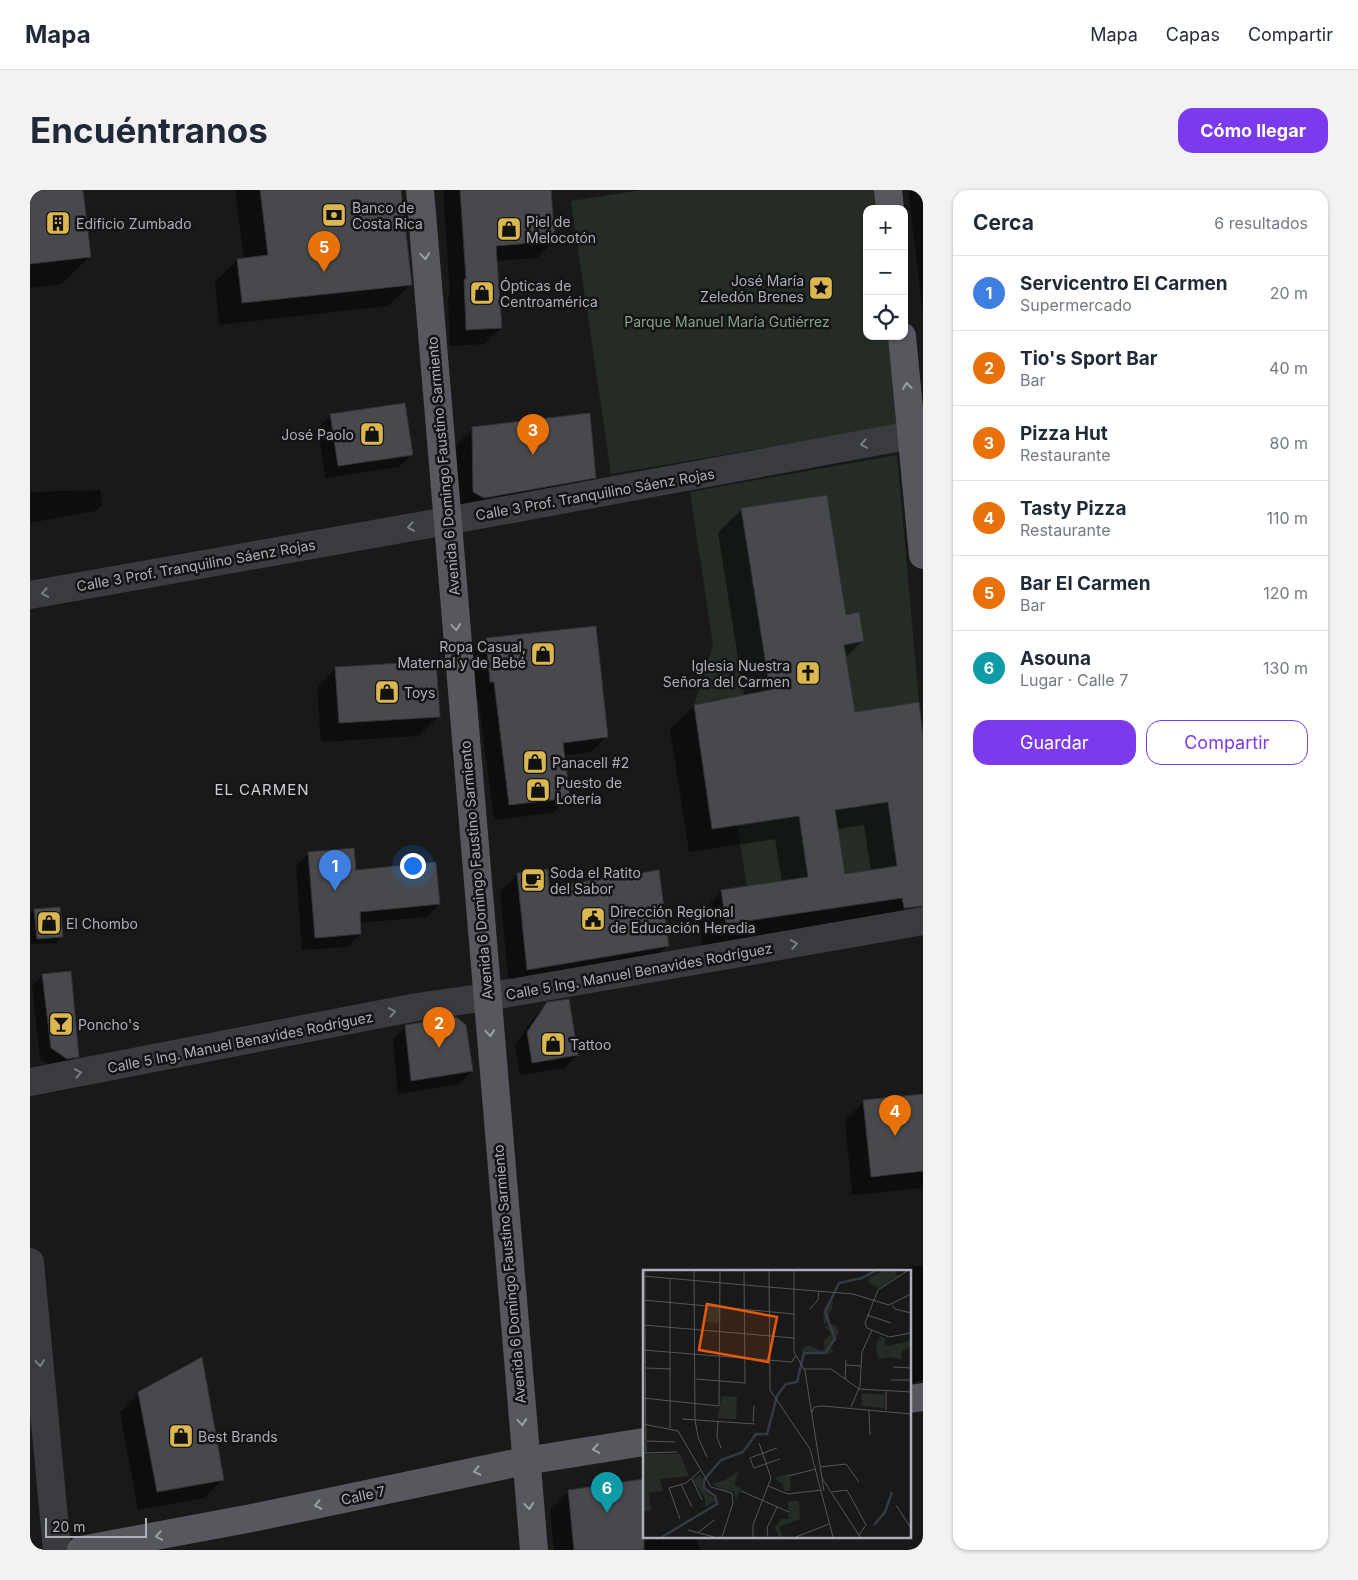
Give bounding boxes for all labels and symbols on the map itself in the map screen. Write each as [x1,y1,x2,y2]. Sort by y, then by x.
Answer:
place label: Banco de Costa Rica [352,199,423,232]
bank icon: Banco de Costa Rica [321,202,347,228]
building icon: Edificio Zumbado [45,210,71,236]
place label: Piel de Melocotón [526,213,596,246]
place label: Edificio Zumbado [76,215,192,232]
shop icon: Piel de Melocotón [496,216,522,242]
pin: 5 [308,231,340,272]
one-way arrow [419,252,430,260]
place label: José María Zeledón Brenes [700,272,804,305]
place icon: José María Zeledón Brenes [808,275,834,301]
place label: Ópticas de Centroamérica [500,277,598,310]
shop icon: Ópticas de Centroamérica [469,280,495,306]
park label: Parque Manuel María Gutiérrez [624,313,830,330]
street label: Avenida 6 Domingo Faustino Sarmiento [423,336,463,596]
one-way arrow [902,382,913,390]
pin: 3 [517,414,549,455]
shop icon: José Paolo [359,421,385,447]
place label: José Paolo [281,426,354,443]
one-way arrow [859,438,868,448]
street label: Calle 3 Prof. Tranquilino Sáenz Rojas [474,465,716,523]
one-way arrow [407,522,416,532]
street label: Calle 3 Prof. Tranquilino Sáenz Rojas [75,536,317,594]
one-way arrow [40,587,49,597]
one-way arrow [450,624,461,632]
place label: Ropa Casual, Maternal y de Bebé [397,638,526,671]
shop icon: Ropa Casual, Maternal y de Bebé [530,641,556,667]
place label: Iglesia Nuestra Señora del Carmen [663,657,790,690]
church icon: Iglesia Nuestra Señora del Carmen [795,660,821,686]
shop icon: Toys [374,679,400,705]
place label: Toys [404,684,435,701]
street label: Avenida 6 Domingo Faustino Sarmiento [456,740,496,1000]
shop icon: Panacell #2 [522,749,548,775]
place label: Panacell #2 [552,754,629,771]
place label: Puesto de Lotería [556,774,622,807]
shop icon: Puesto de Lotería [525,777,551,803]
district label: EL CARMEN [214,780,310,799]
pin: 1 [319,850,351,891]
your location [400,853,426,879]
place label: Soda el Ratito del Sabor [550,864,641,897]
cafe icon: Soda el Ratito del Sabor [520,867,546,893]
place label: Dirección Regional de Educación Heredia [610,903,756,936]
public building icon: Dirección Regional de Educación Heredia [580,906,606,932]
shop icon: El Chombo [36,910,62,936]
place label: El Chombo [66,915,138,932]
street label: Calle 5 Ing. Manuel Benavides Rodríguez [504,939,774,1003]
one-way arrow [789,939,798,949]
pin: 2 [423,1007,455,1048]
street label: Calle 5 Ing. Manuel Benavides Rodríguez [106,1008,374,1076]
one-way arrow [388,1008,396,1018]
bar icon: Poncho's [48,1011,74,1037]
place label: Poncho's [78,1016,140,1033]
one-way arrow [484,1030,495,1038]
shop icon: Tattoo [540,1031,566,1057]
place label: Tattoo [570,1036,611,1053]
one-way arrow [73,1068,82,1079]
pin: 4 [879,1095,911,1136]
street label: Avenida 6 Domingo Faustino Sarmiento [489,1144,529,1404]
inset map [643,1270,911,1538]
one-way arrow [34,1359,45,1367]
one-way arrow [516,1418,527,1426]
shop icon: Best Brands [168,1423,194,1449]
place label: Best Brands [198,1428,278,1445]
one-way arrow [592,1444,600,1454]
one-way arrow [473,1465,482,1476]
pin: 6 [591,1472,623,1513]
street label: Calle 7 [339,1482,387,1508]
one-way arrow [314,1499,323,1509]
one-way arrow [523,1502,534,1510]
scale bar [45,1515,148,1538]
one-way arrow [154,1530,163,1540]

